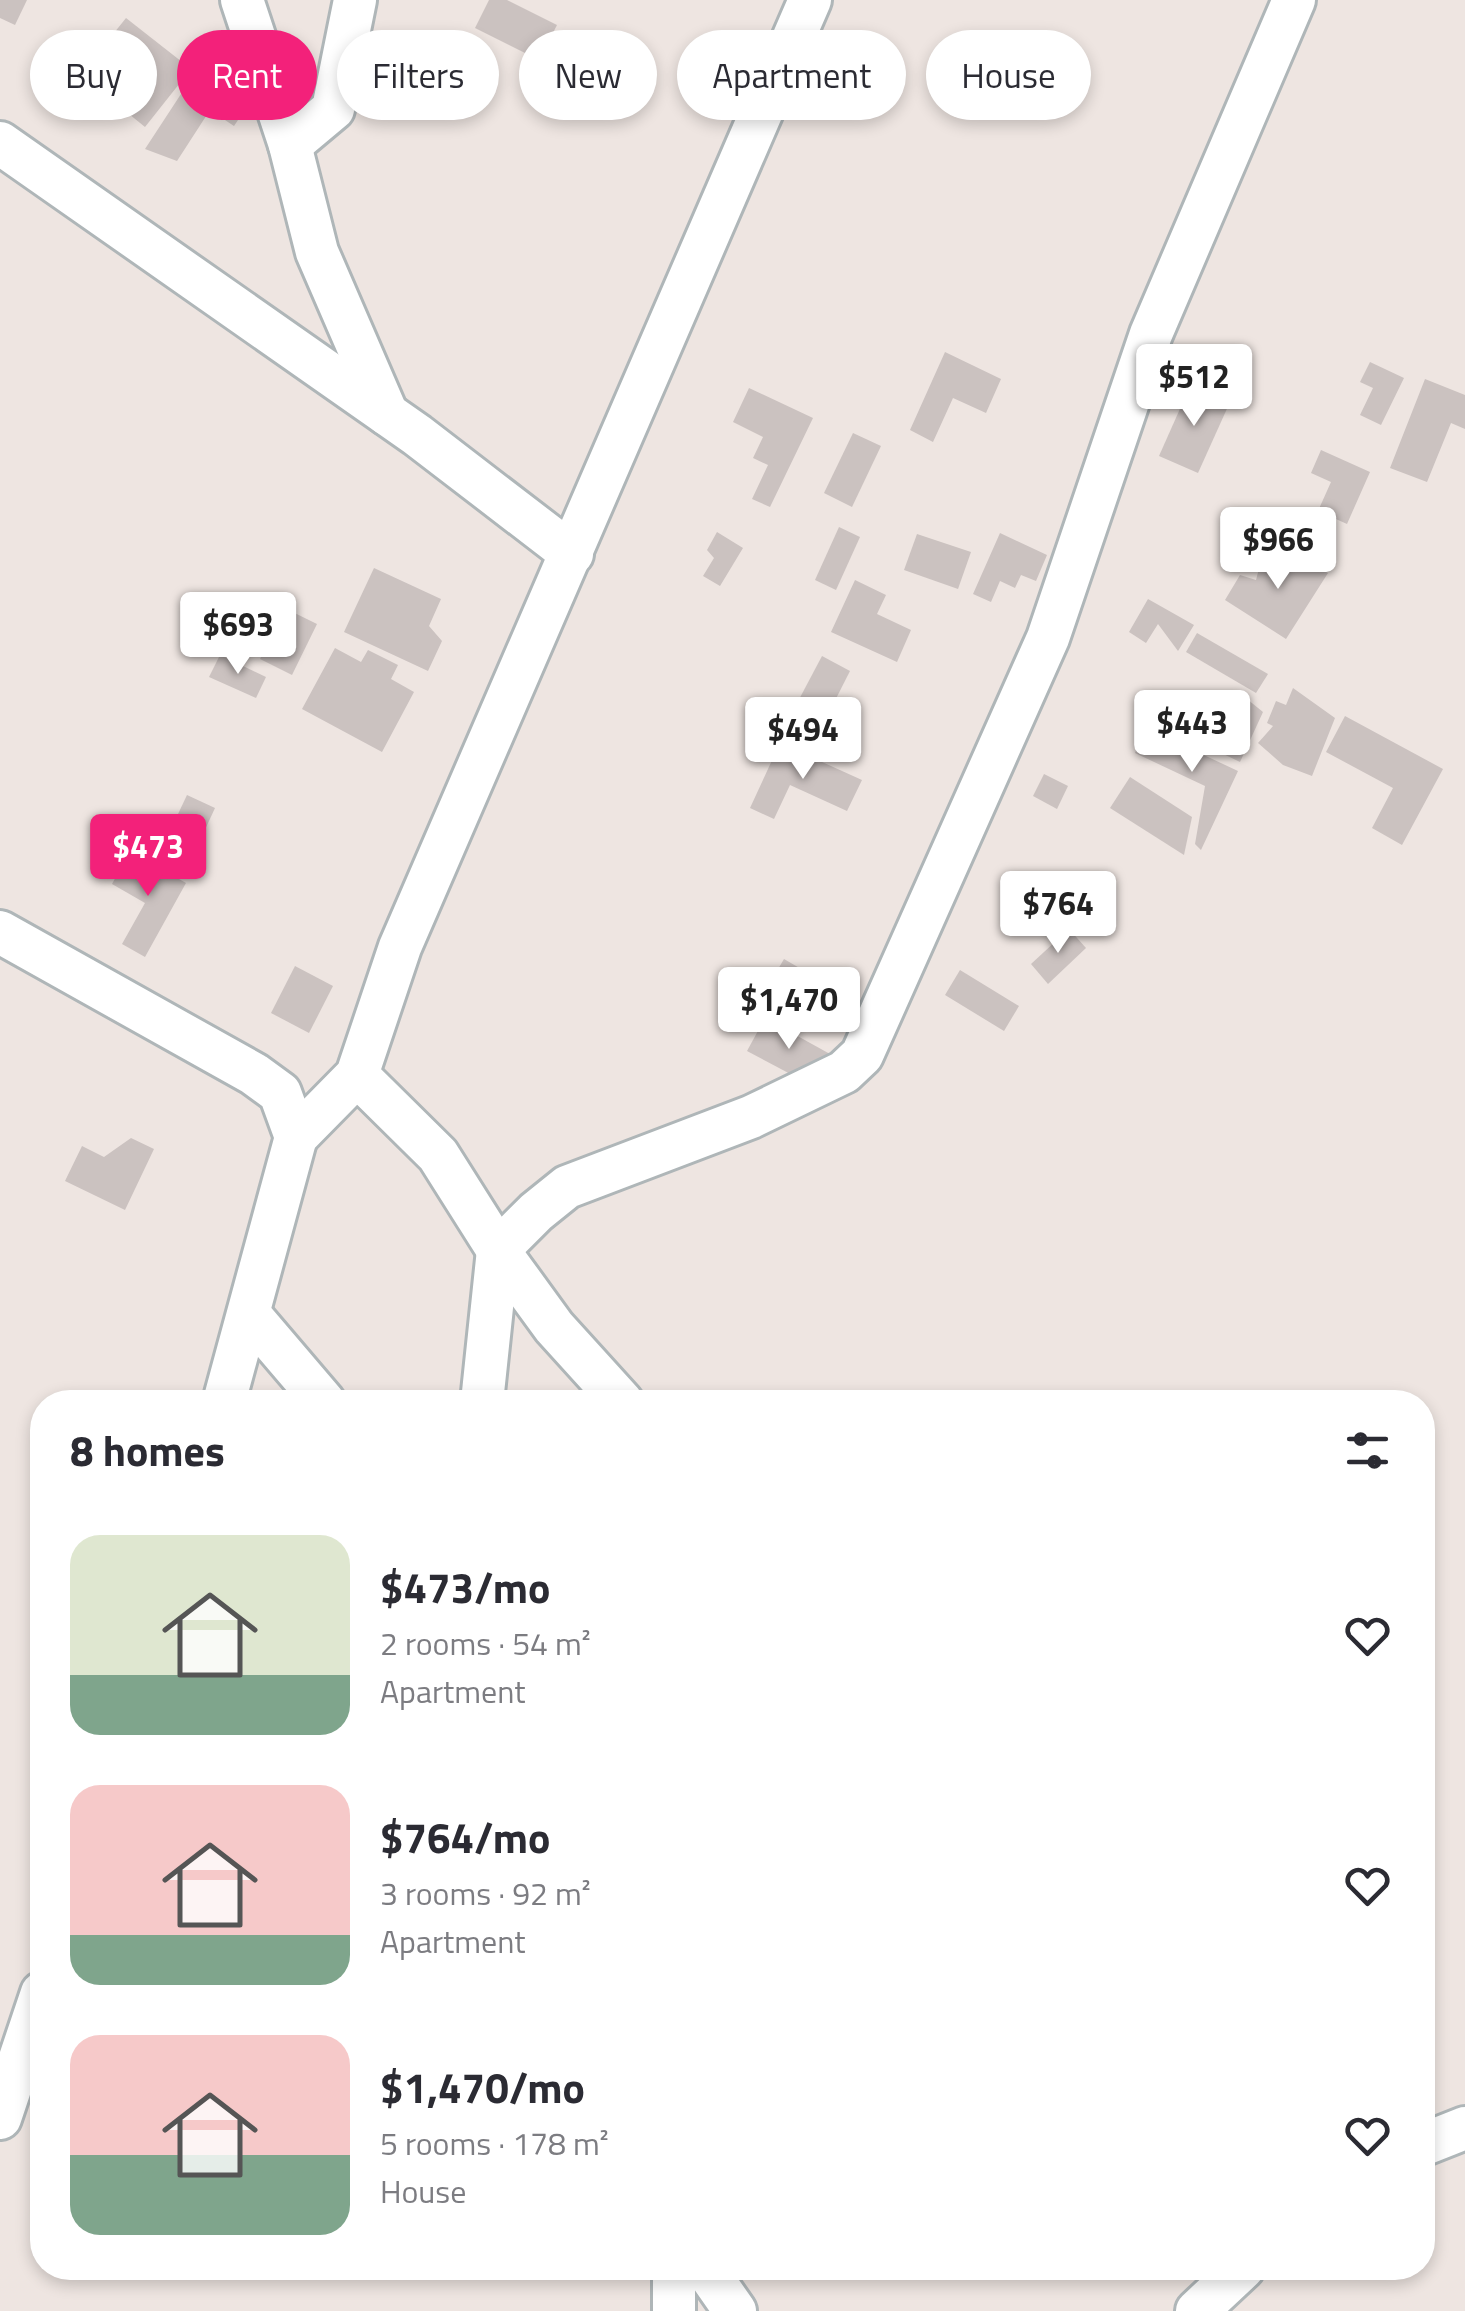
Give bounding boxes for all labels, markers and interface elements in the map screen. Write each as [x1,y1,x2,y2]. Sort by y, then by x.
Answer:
chip: Buy [30,30,157,120]
chip: Rent [177,30,317,120]
chip: Filters [337,30,499,120]
chip: New [519,30,657,120]
chip: Apartment [677,30,906,120]
chip: House [926,30,1091,120]
pin: $512 [1135,344,1253,429]
text: $512 [1158,352,1230,400]
pin: $966 [1219,507,1337,592]
text: $966 [1242,515,1314,563]
pin: $693 [179,592,297,677]
text: $693 [202,600,274,648]
pin: $443 [1133,690,1251,775]
pin: $494 [744,697,862,782]
text: $443 [1156,698,1228,746]
text: $494 [767,705,839,753]
pin: $473 [89,814,207,899]
text: $473 [112,822,184,870]
pin: $764 [999,871,1117,956]
text: $764 [1022,879,1094,927]
pin: $1,470 [708,967,870,1052]
text: $1,470 [740,975,838,1023]
text: 8 homes [70,1418,225,1482]
icon: filters [1340,1423,1395,1478]
text: $473/mo [380,1555,550,1619]
icon: home [150,1575,270,1695]
icon: heart [1340,1608,1395,1663]
text: 2 rooms · 54 m² [380,1619,591,1667]
text: Apartment [380,1667,526,1715]
text: $764/mo [380,1805,550,1869]
icon: home [150,1825,270,1945]
icon: heart [1340,1858,1395,1913]
text: 3 rooms · 92 m² [380,1869,591,1917]
text: Apartment [380,1917,526,1965]
text: $1,470/mo [380,2055,585,2119]
icon: home [150,2075,270,2195]
icon: heart [1340,2108,1395,2163]
text: 5 rooms · 178 m² [380,2119,609,2167]
text: House [380,2167,466,2215]

